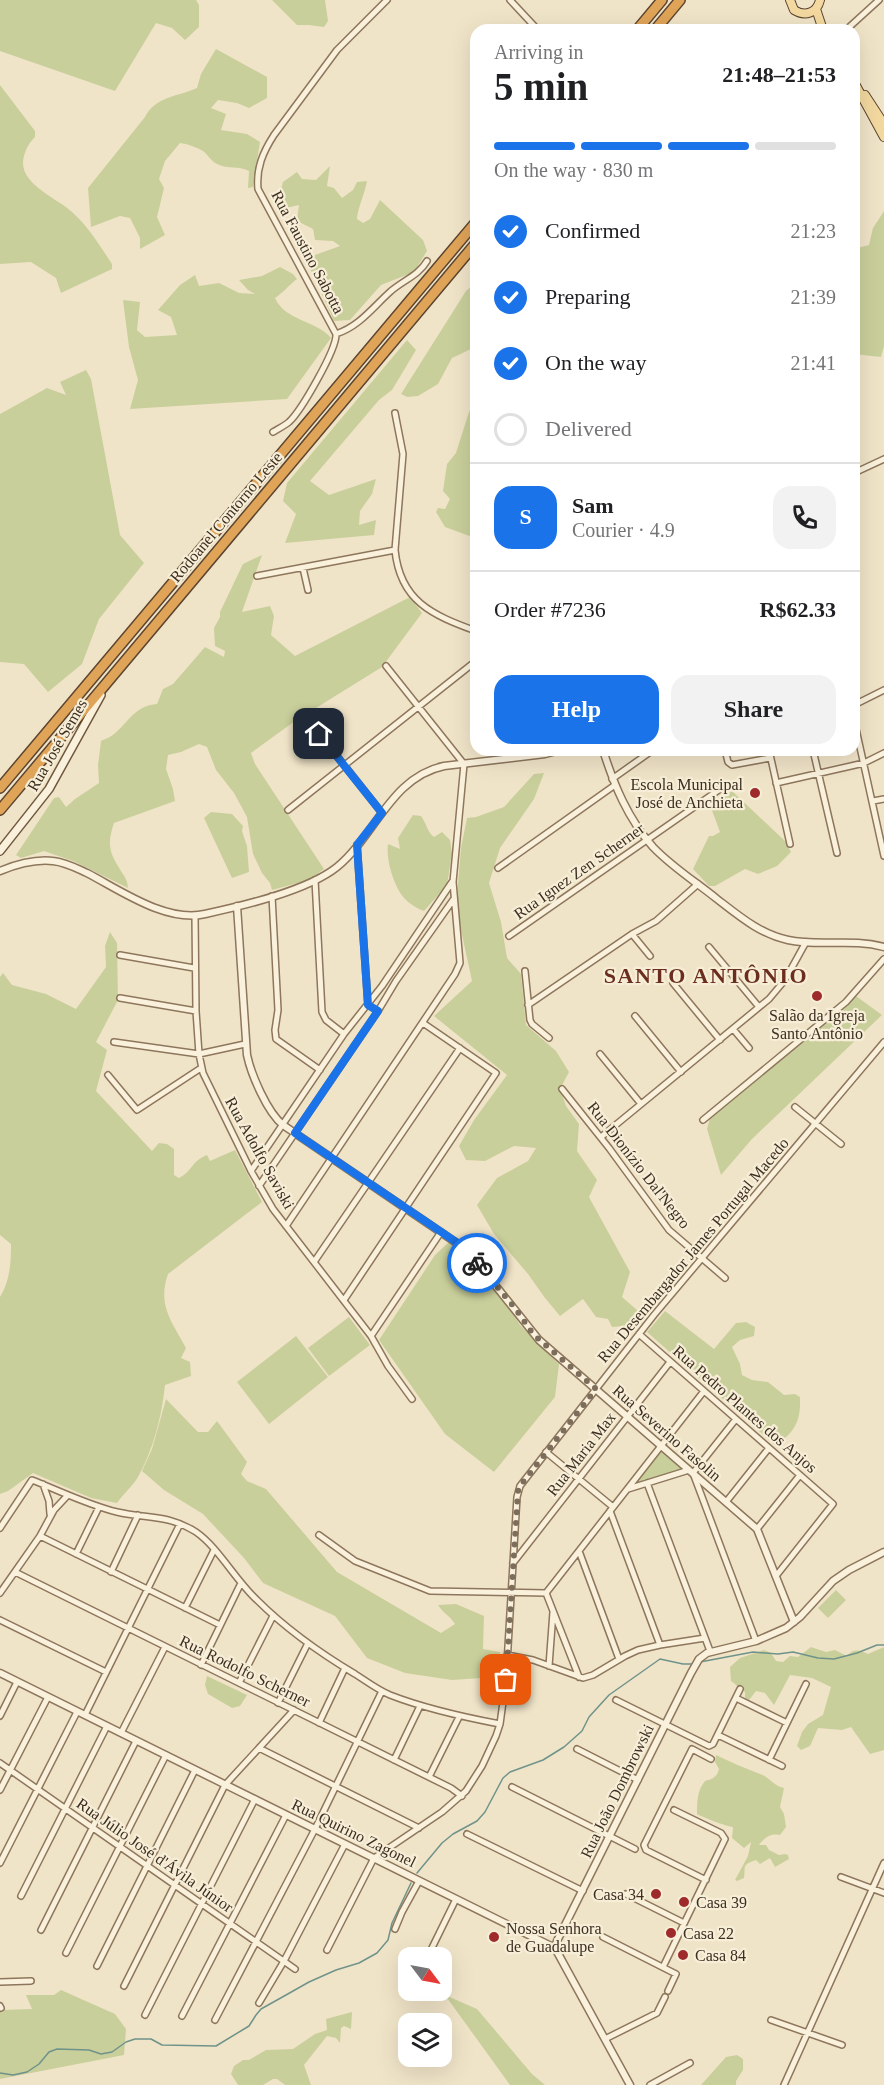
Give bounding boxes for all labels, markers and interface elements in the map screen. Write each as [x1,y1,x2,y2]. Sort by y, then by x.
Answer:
text: Arriving in [494,41,583,63]
text: 21:48–21:53 [722,62,836,87]
text: 5 min [494,65,588,108]
text: On the way · 830 m [494,159,653,181]
street label: Rua Faustino Sabotta [268,188,348,316]
icon: check [494,215,527,248]
text: Confirmed [545,218,640,243]
text: 21:23 [790,220,836,242]
icon: check [494,281,527,314]
text: Preparing [545,284,631,309]
text: 21:39 [790,286,836,308]
icon: check [494,347,527,380]
text: On the way [545,350,646,375]
text: 21:41 [790,352,836,374]
text: Delivered [545,416,632,441]
street label: Rodoanel Contorno Leste [167,449,285,585]
button: phone [773,486,836,549]
text: Sam [572,493,614,518]
text: S [519,504,532,529]
text: Courier · 4.9 [572,519,675,541]
text: Order #7236 [494,597,606,622]
text: R$62.33 [760,597,836,622]
button: Help [494,675,659,744]
button: Share [671,675,836,744]
street label: Rua José Semes [24,696,90,794]
pin [293,708,344,759]
icon: home [302,717,335,750]
place label: Escola Municipal José de Anchieta [631,776,744,811]
marker: Escola Municipal José de Anchieta [748,786,762,800]
street label: Rua Ignez Zen Scherner [511,819,648,923]
district label: SANTO ANTÔNIO [604,963,808,988]
marker: Salão da Igreja Santo Antônio [810,989,824,1003]
place label: Salão da Igreja Santo Antônio [769,1007,865,1042]
street label: Rua Adolfo Saviski [222,1094,298,1212]
street label: Rua Dionízio Dal'Negro [584,1098,694,1232]
street label: Rua Desembargador James Portugal Macedo [594,1134,793,1366]
courier [447,1233,507,1293]
icon: bike [461,1247,494,1280]
street label: Rua Pedro Plantes dos Anjos [669,1342,820,1477]
street label: Rua Severino Fasolin [609,1381,725,1485]
street label: Rua Maria Max [543,1409,619,1499]
street label: Rua Rodolfo Scherner [177,1632,314,1710]
pin [480,1654,531,1705]
icon: bag [489,1663,522,1696]
street label: Rua João Dombrowski [577,1721,657,1861]
street label: Rua Júlio José d'Ávila Júnior [74,1794,238,1916]
street label: Rua Quirino Zagonel [289,1796,419,1872]
place label: Casa 34 [593,1886,644,1903]
marker: Casa 34 [649,1887,663,1901]
place label: Casa 39 [696,1894,747,1911]
marker: Casa 39 [677,1895,691,1909]
place label: Nossa Senhora de Guadalupe [506,1920,602,1956]
place label: Casa 22 [683,1925,734,1942]
marker: Casa 22 [664,1926,678,1940]
marker: Nossa Senhora de Guadalupe [487,1930,501,1944]
north arrow [398,1947,452,2001]
map controls [398,1947,452,2067]
place label: Casa 84 [695,1947,746,1964]
marker: Casa 84 [676,1948,690,1962]
button: layers [398,2013,452,2067]

